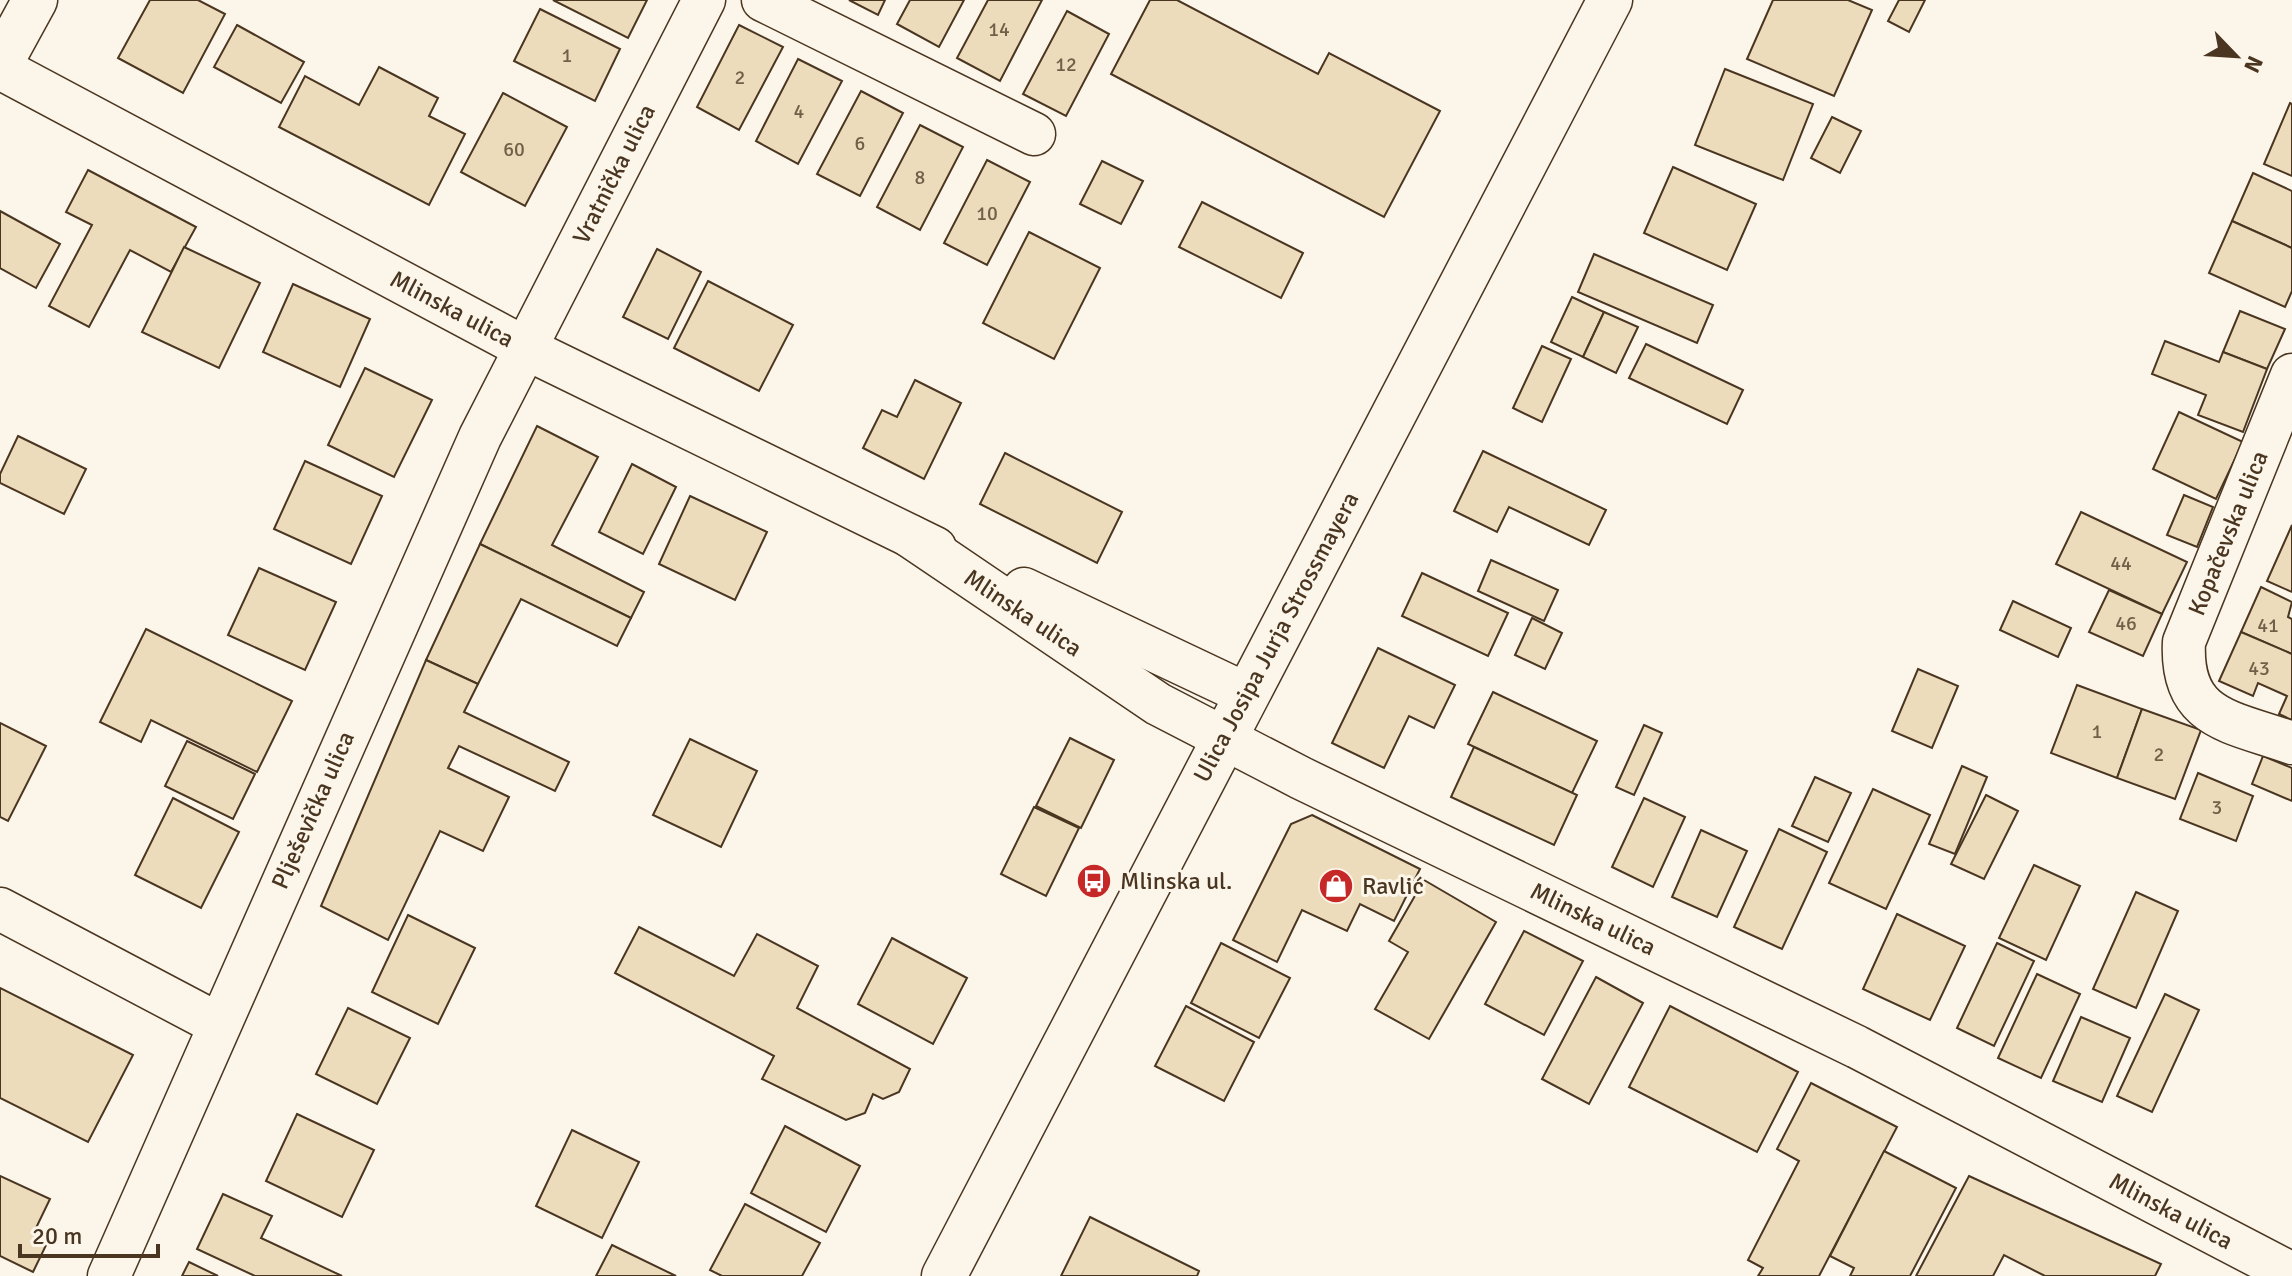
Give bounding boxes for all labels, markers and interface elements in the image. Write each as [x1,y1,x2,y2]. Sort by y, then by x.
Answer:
north arrow [2196,16,2276,96]
house number: 14 [988,17,1010,42]
house number: 1 [562,43,572,68]
house number: 12 [1055,52,1077,77]
text: N [2238,52,2269,77]
house number: 2 [735,65,745,90]
street label: Vratnička ulica [566,99,662,249]
house number: 4 [794,99,805,124]
house number: 6 [855,131,865,156]
house number: 60 [503,137,525,162]
house number: 8 [915,165,925,190]
house number: 10 [976,201,998,226]
street label: Mlinska ulica [385,264,519,354]
street label: Kopačevska ulica [2181,446,2275,620]
street label: Ulica Josipa Jurja Strossmayera [1187,487,1365,787]
house number: 44 [2110,551,2132,576]
street label: Mlinska ulica [958,563,1088,663]
house number: 46 [2115,611,2137,636]
house number: 41 [2257,613,2279,638]
house number: 43 [2248,656,2270,681]
house number: 1 [2092,719,2102,744]
street label: Plješevička ulica [265,727,361,893]
house number: 2 [2154,742,2164,767]
house number: 3 [2212,795,2222,820]
bus stop icon: Mlinska ul. [1075,862,1113,900]
place label: Mlinska ul. [1120,866,1232,896]
shop icon: Ravlić [1317,867,1355,905]
place label: Ravlić [1362,871,1424,901]
street label: Mlinska ulica [1525,876,1661,962]
street label: Mlinska ulica [2104,1166,2238,1256]
scale bar [20,1208,158,1258]
text: 20 m [32,1221,82,1251]

